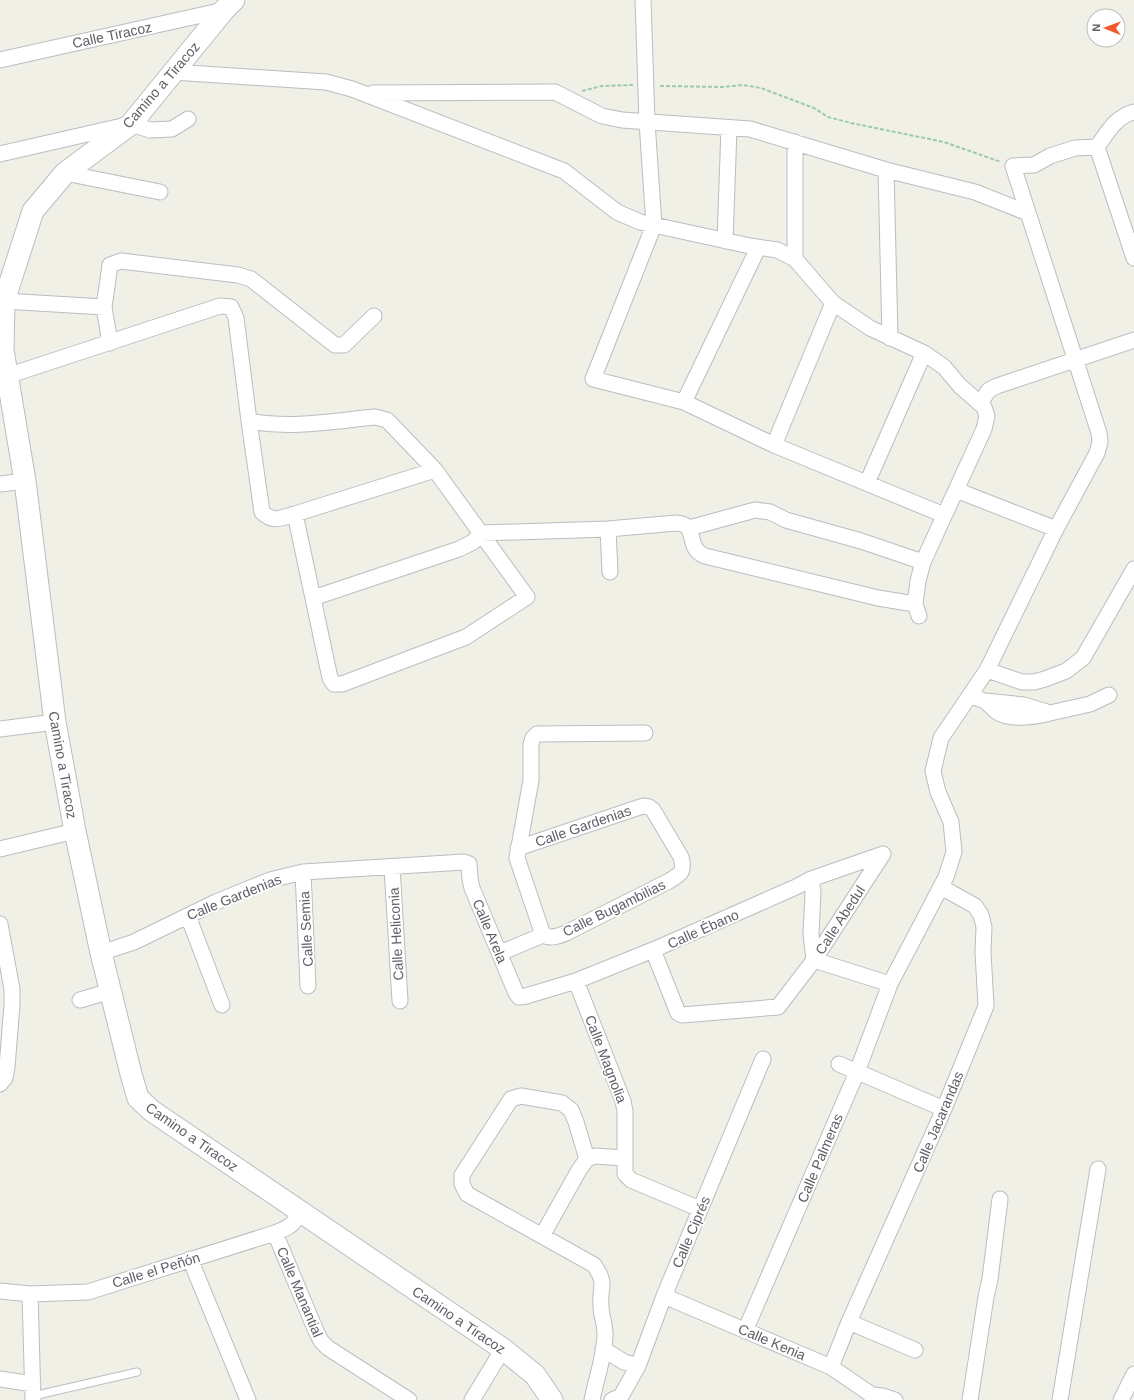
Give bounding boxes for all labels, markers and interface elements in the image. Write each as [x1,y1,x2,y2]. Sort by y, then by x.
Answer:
north arrow [1086,8,1126,48]
street label: Calle Tiracoz [71,19,153,51]
text: N [1090,24,1102,32]
street label: Camino a Tiracoz [119,39,203,131]
street label: Camino a Tiracoz [46,710,80,820]
street label: Calle Gardenias [533,802,633,850]
street label: Calle Gardenias [184,871,284,923]
street label: Calle Bugambilias [560,876,668,940]
street label: Calle Abedul [812,883,868,957]
street label: Calle Heliconia [386,887,406,981]
street label: Calle Semia [296,891,316,967]
street label: Calle Arela [469,897,511,965]
street label: Calle Ébano [665,906,741,952]
street label: Calle Magnolia [582,1013,630,1105]
street label: Calle Jacarandas [910,1069,966,1175]
street label: Camino a Tiracoz [143,1099,241,1175]
street label: Calle Palmeras [794,1111,846,1205]
street label: Calle Ciprés [669,1194,713,1270]
street label: Calle Manantial [274,1244,326,1340]
street label: Calle el Peñón [110,1249,202,1291]
street label: Camino a Tiracoz [409,1283,509,1357]
street label: Calle Kenia [736,1321,808,1363]

